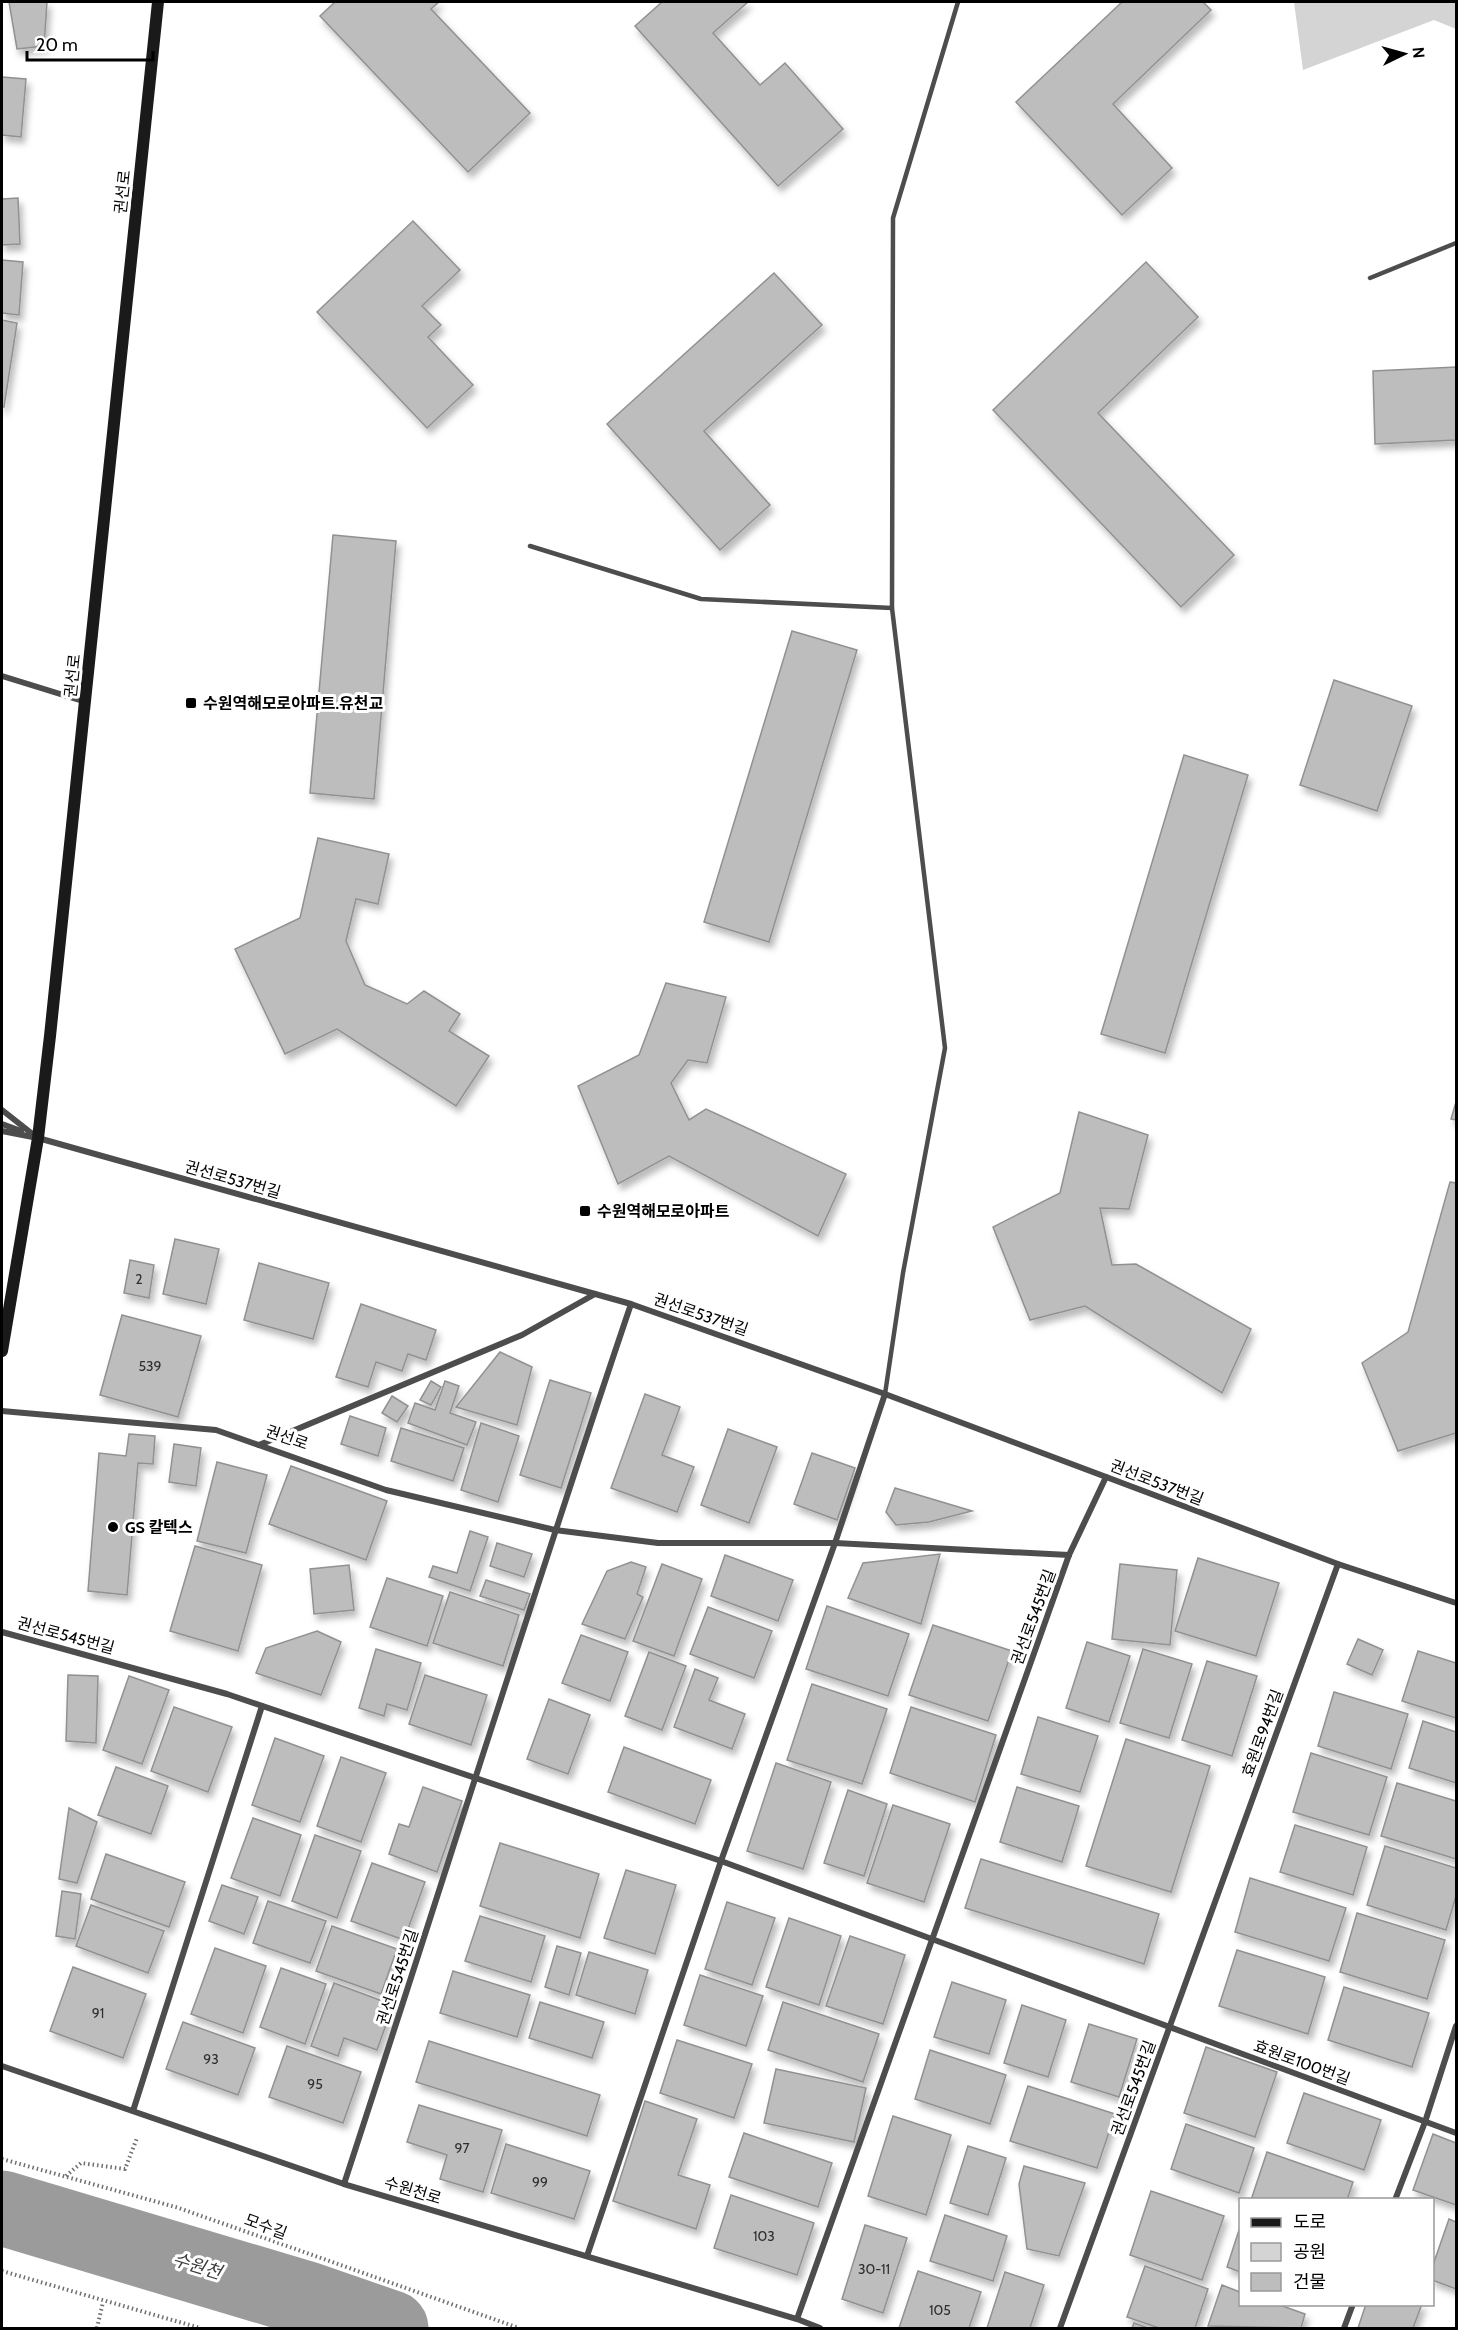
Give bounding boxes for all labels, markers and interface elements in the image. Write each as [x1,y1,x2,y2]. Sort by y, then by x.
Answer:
scale bar [27,24,153,62]
north arrow [1374,24,1434,84]
text: 20 m [36,34,78,56]
text: N [1408,46,1428,59]
street label: 권선로 [111,169,134,215]
street label: 권선로 [61,653,84,699]
place label: 수원역해모로아파트.유천교 [203,694,383,713]
marker: 수원역해모로아파트.유천교 [184,696,198,710]
street label: 권선로537번길 [183,1157,283,1202]
place label: 수원역해모로아파트 [597,1202,730,1221]
marker: 수원역해모로아파트 [578,1204,592,1218]
house number: 2 [135,1270,143,1288]
street label: 권선로537번길 [651,1289,751,1340]
house number: 539 [138,1357,162,1375]
street label: 권선로 [263,1421,311,1454]
street label: 권선로537번길 [1107,1456,1206,1509]
place label: GS 칼텍스 [125,1518,193,1537]
marker: GS 칼텍스 [106,1520,120,1534]
street label: 권선로545번길 [1007,1567,1060,1667]
street label: 권선로545번길 [15,1613,117,1658]
street label: 효원로94번길 [1238,1687,1287,1780]
street label: 권선로545번길 [373,1927,422,2028]
house number: 91 [92,2004,104,2022]
street label: 효원로100번길 [1251,2036,1353,2089]
street label: 권선로545번길 [1107,2038,1160,2138]
house number: 93 [203,2050,219,2068]
house number: 95 [307,2075,323,2093]
house number: 97 [455,2139,470,2157]
street label: 수원천로 [382,2173,444,2208]
house number: 99 [532,2173,548,2191]
legend [1239,2198,1434,2306]
street label: 모수길 [242,2210,290,2243]
text: 도로 [1293,2211,1326,2233]
house number: 103 [753,2227,775,2245]
text: 공원 [1293,2241,1326,2263]
water label: 수원천 [170,2248,226,2284]
house number: 30-11 [858,2260,890,2278]
text: 건물 [1293,2271,1326,2293]
house number: 105 [929,2301,951,2319]

